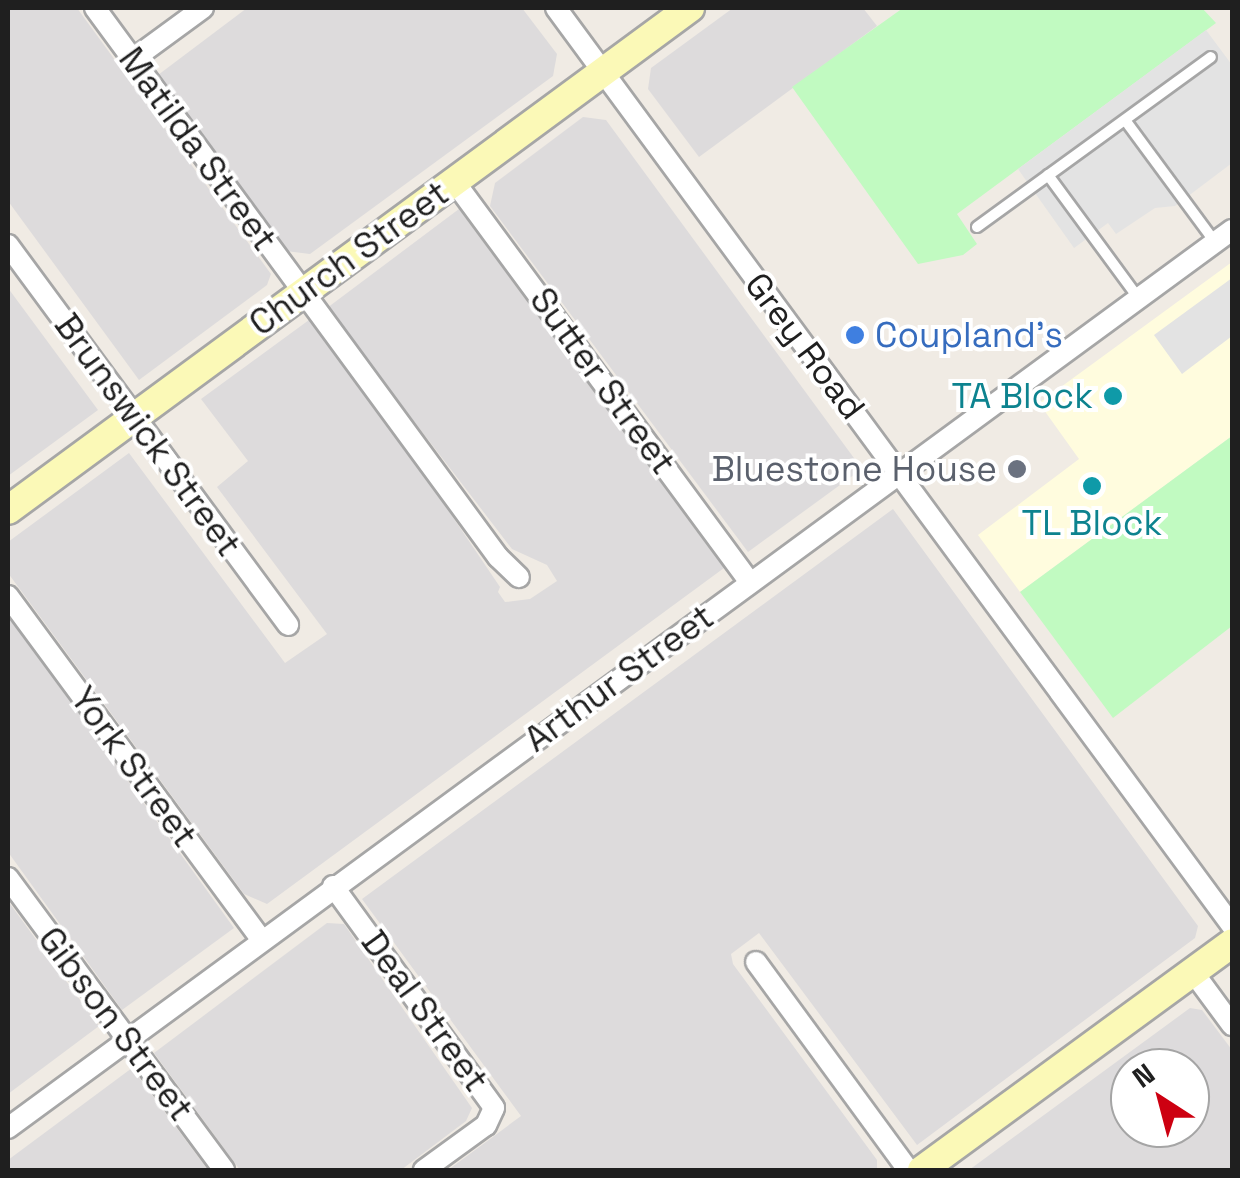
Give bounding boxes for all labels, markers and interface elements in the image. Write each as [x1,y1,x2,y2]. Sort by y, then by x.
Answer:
street label: Matilda Street [110,39,286,259]
street label: Church Street [241,172,457,344]
street label: Grey Road [736,264,874,428]
street label: Sutter Street [521,280,685,482]
street label: Brunswick Street [46,305,250,565]
place label: Coupland's [875,314,1063,356]
marker: Coupland's [844,324,866,346]
place label: TA Block [951,375,1093,417]
marker: TA Block [1102,385,1124,407]
place label: Bluestone House [712,448,997,490]
marker: Bluestone House [1006,458,1028,480]
marker: TL Block [1081,475,1103,497]
place label: TL Block [1021,502,1163,544]
street label: Arthur Street [516,595,722,761]
street label: York Street [62,679,206,855]
street label: Gibson Street [30,919,202,1129]
street label: Deal Street [353,922,497,1100]
north arrow [1110,1048,1210,1148]
text: N [1125,1055,1162,1095]

